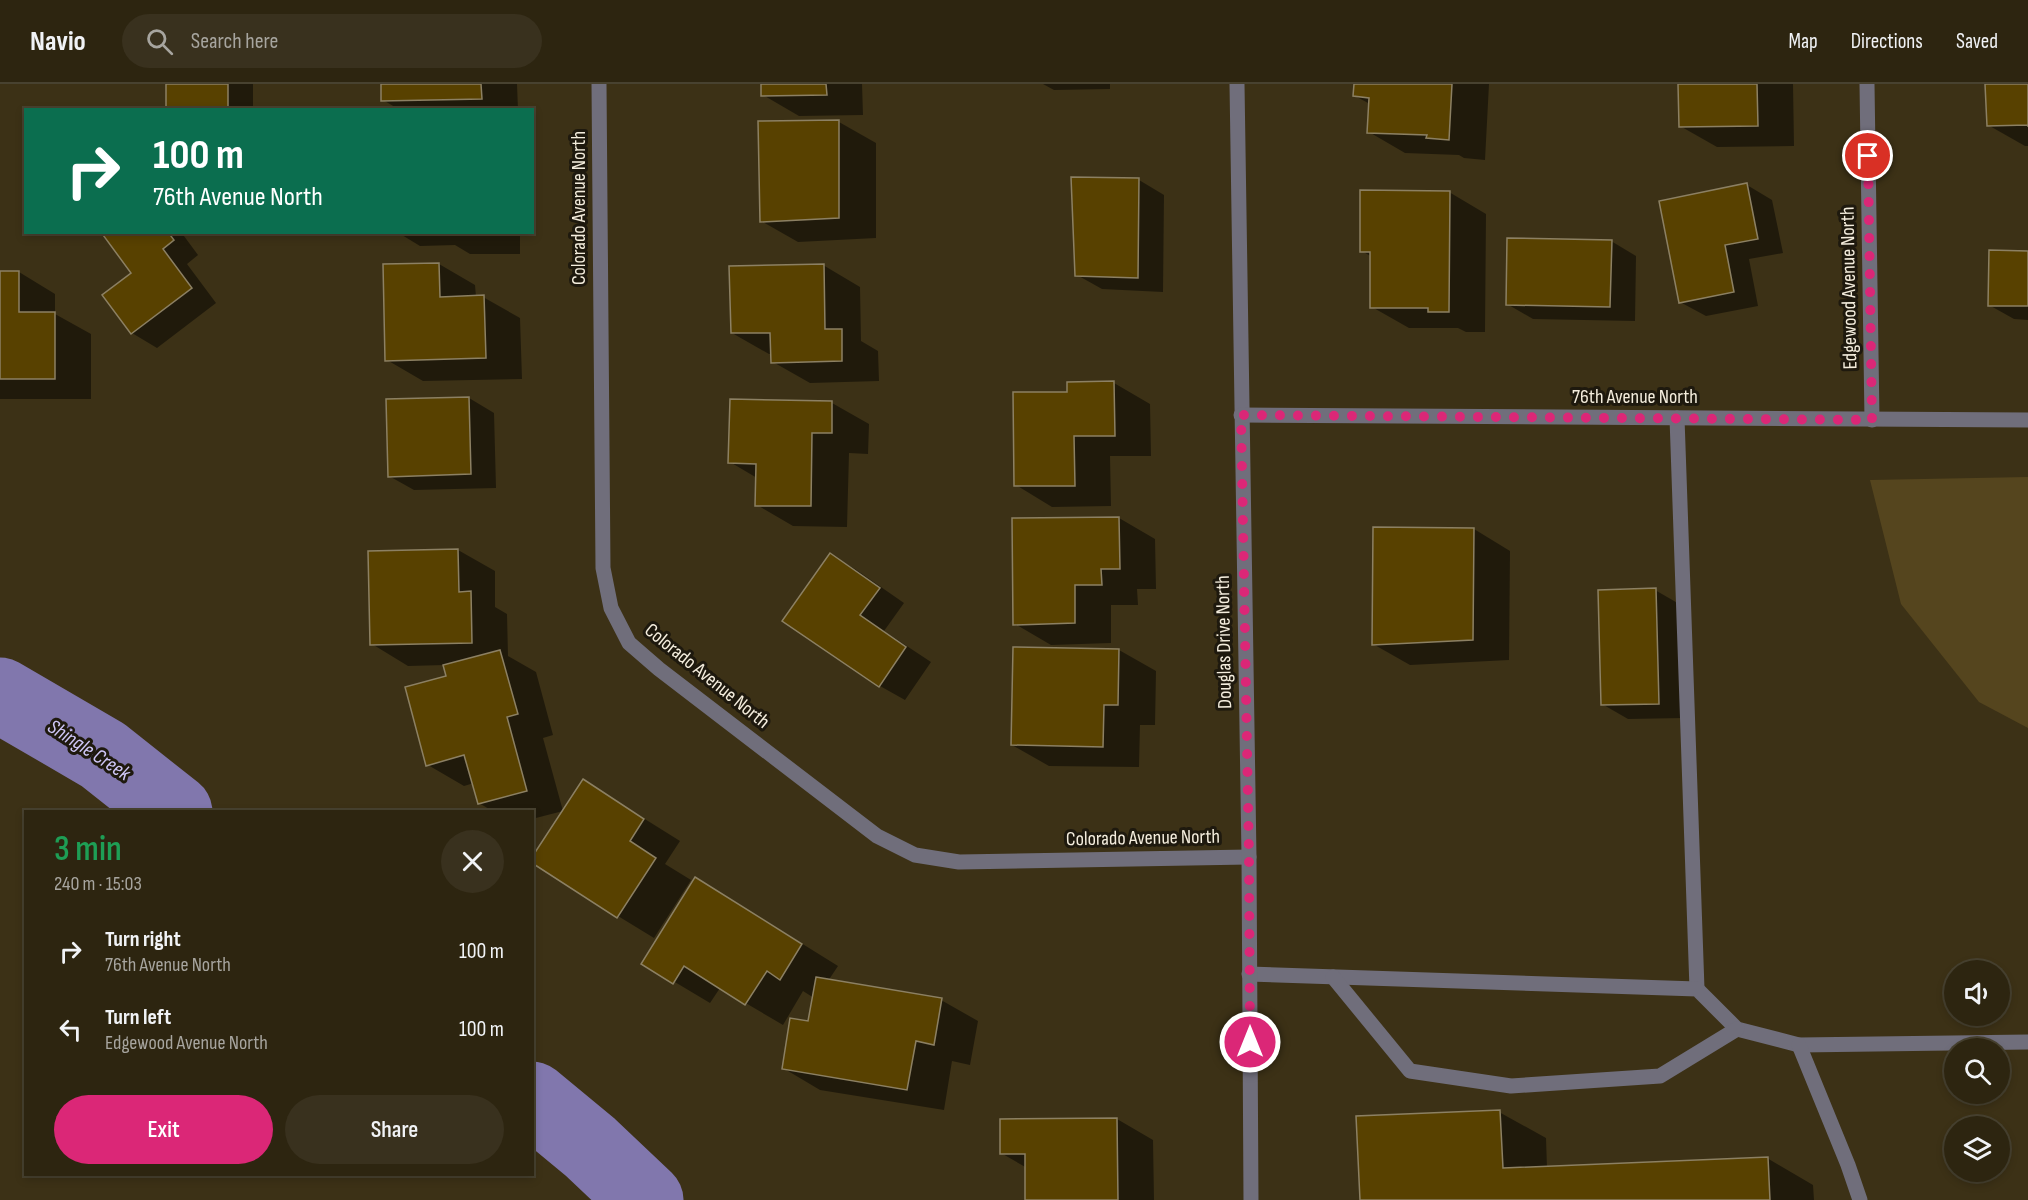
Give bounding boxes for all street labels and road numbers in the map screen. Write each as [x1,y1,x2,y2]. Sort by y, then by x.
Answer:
street label: Colorado Avenue North [567,131,591,285]
street label: Edgewood Avenue North [1836,206,1862,370]
street label: 76th Avenue North [1572,385,1698,409]
street label: Douglas Drive North [1211,575,1237,709]
street label: Colorado Avenue North [640,618,774,734]
street label: Colorado Avenue North [1066,825,1220,851]

